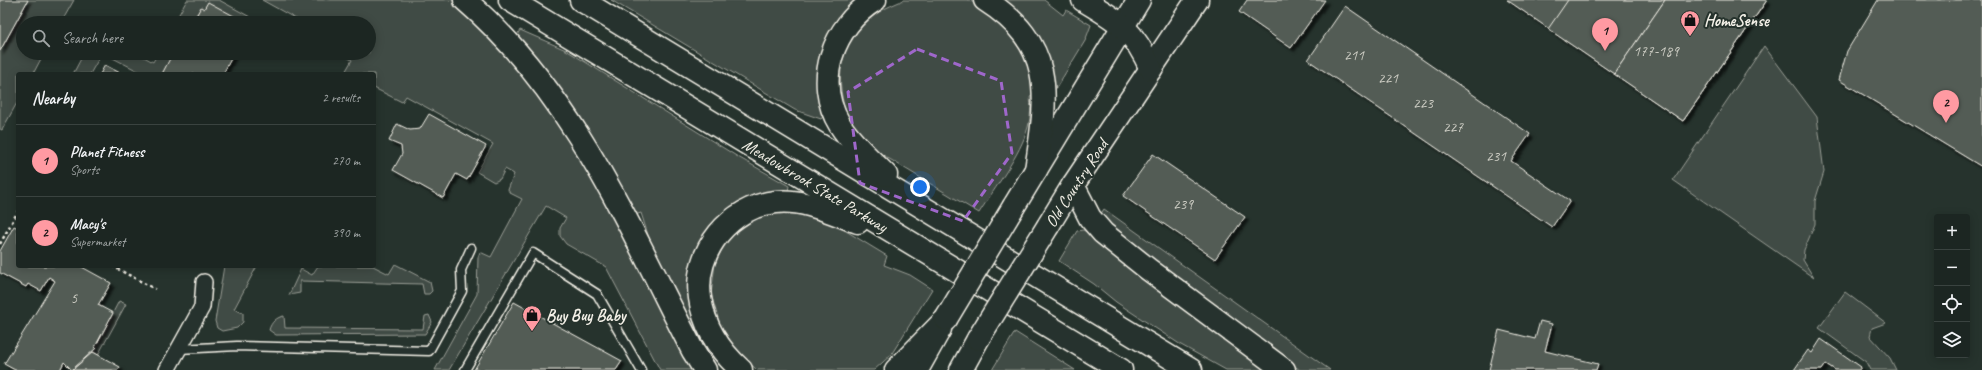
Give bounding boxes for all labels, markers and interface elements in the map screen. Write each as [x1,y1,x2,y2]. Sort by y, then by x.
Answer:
shop icon: HomeSense [1679,9,1701,37]
place label: HomeSense [1704,10,1771,31]
search box [16,16,376,60]
pin: 1 [1592,18,1618,51]
icon: search [30,27,52,49]
text: Search here [62,29,123,48]
house number: 177-189 [1633,42,1680,61]
house number: 211 [1344,46,1365,65]
house number: 221 [1378,69,1399,88]
text: Nearby [32,88,75,109]
text: 2 results [322,90,360,106]
pin: 2 [1933,90,1959,123]
house number: 223 [1413,94,1434,113]
house number: 227 [1443,118,1464,137]
street label: Old Country Road [1040,133,1114,231]
street label: Meadowbrook State Parkway [738,134,892,238]
text: Planet Fitness [70,143,144,162]
house number: 231 [1486,147,1507,166]
text: 1 [42,153,48,169]
text: 270 m [332,153,360,169]
text: Sports [70,162,99,178]
your location [910,177,930,197]
house number: 239 [1173,195,1194,214]
map controls [1934,214,1970,358]
button: + [1934,214,1970,250]
text: Macy's [70,215,105,234]
text: 2 [42,225,48,241]
text: 390 m [332,225,360,241]
text: Supermarket [70,234,125,250]
button: − [1934,250,1970,286]
button: locate [1934,286,1970,322]
house number: 5 [71,289,79,308]
shop icon: Buy Buy Baby [521,304,543,332]
place label: Buy Buy Baby [546,305,628,326]
button: layers [1934,322,1970,358]

